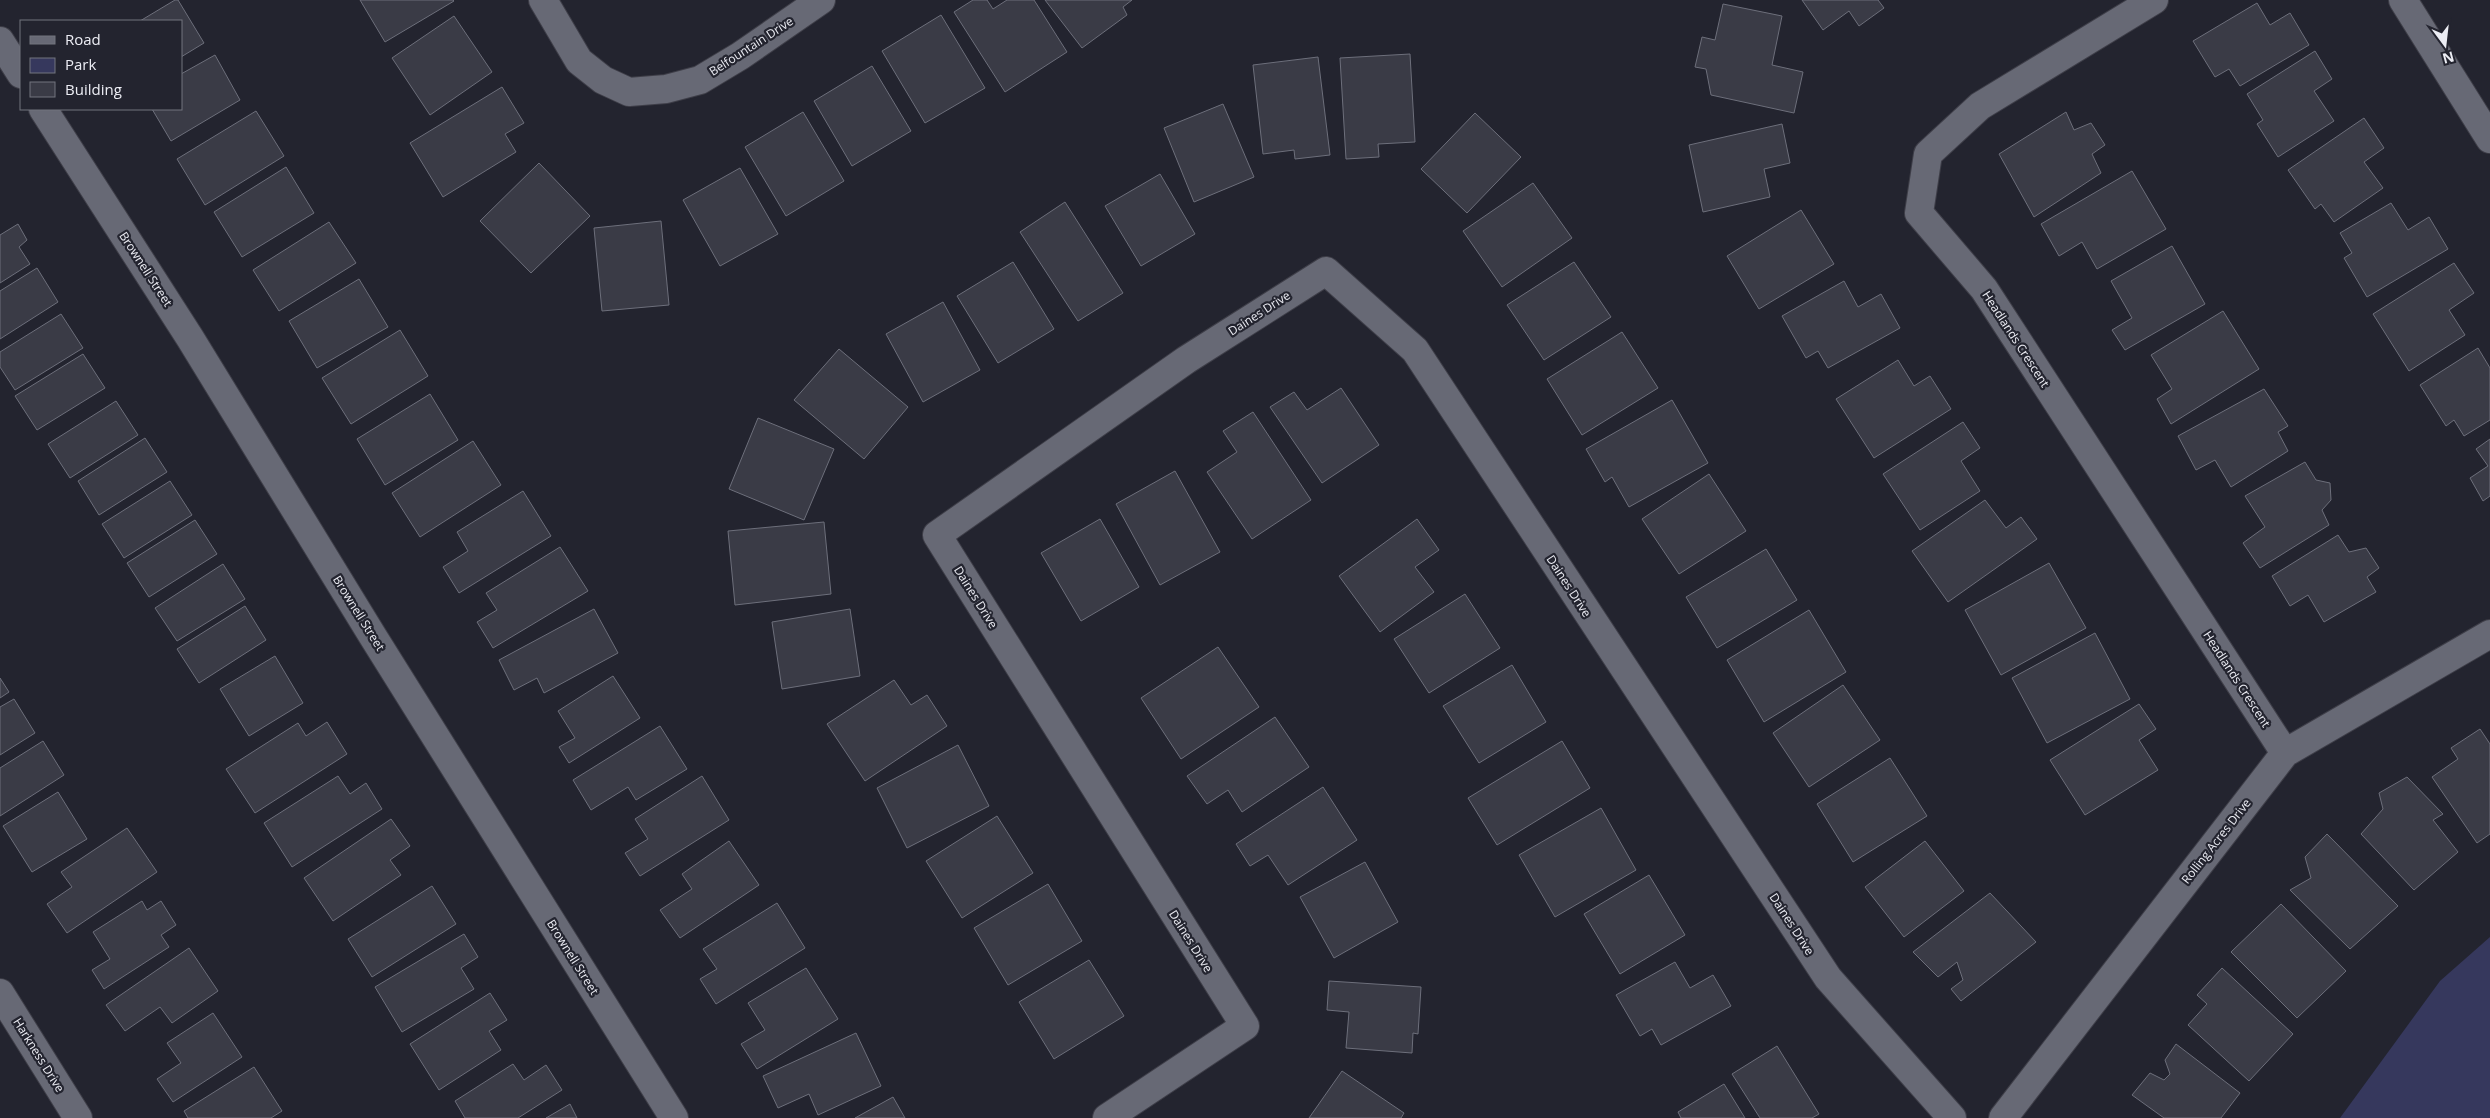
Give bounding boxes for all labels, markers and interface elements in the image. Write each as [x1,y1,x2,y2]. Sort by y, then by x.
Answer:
street label: Belfountain Drive [706,12,797,80]
legend [20,20,182,110]
north arrow [2420,20,2470,70]
text: Road [65,29,101,49]
text: N [2441,47,2456,69]
text: Park [65,54,96,74]
text: Building [65,79,122,99]
street label: Brownell Street [115,228,177,310]
street label: Daines Drive [1225,286,1293,339]
street label: Headlands Crescent [1978,287,2054,391]
street label: Daines Drive [1543,552,1596,620]
street label: Daines Drive [950,563,1002,632]
street label: Brownell Street [329,572,389,654]
street label: Headlands Crescent [2199,627,2275,731]
street label: Rolling Acres Drive [2177,795,2255,887]
street label: Daines Drive [1766,890,1819,958]
street label: Daines Drive [1165,907,1217,976]
street label: Brownell Street [543,916,603,998]
street label: Harkness Drive [9,1015,69,1096]

